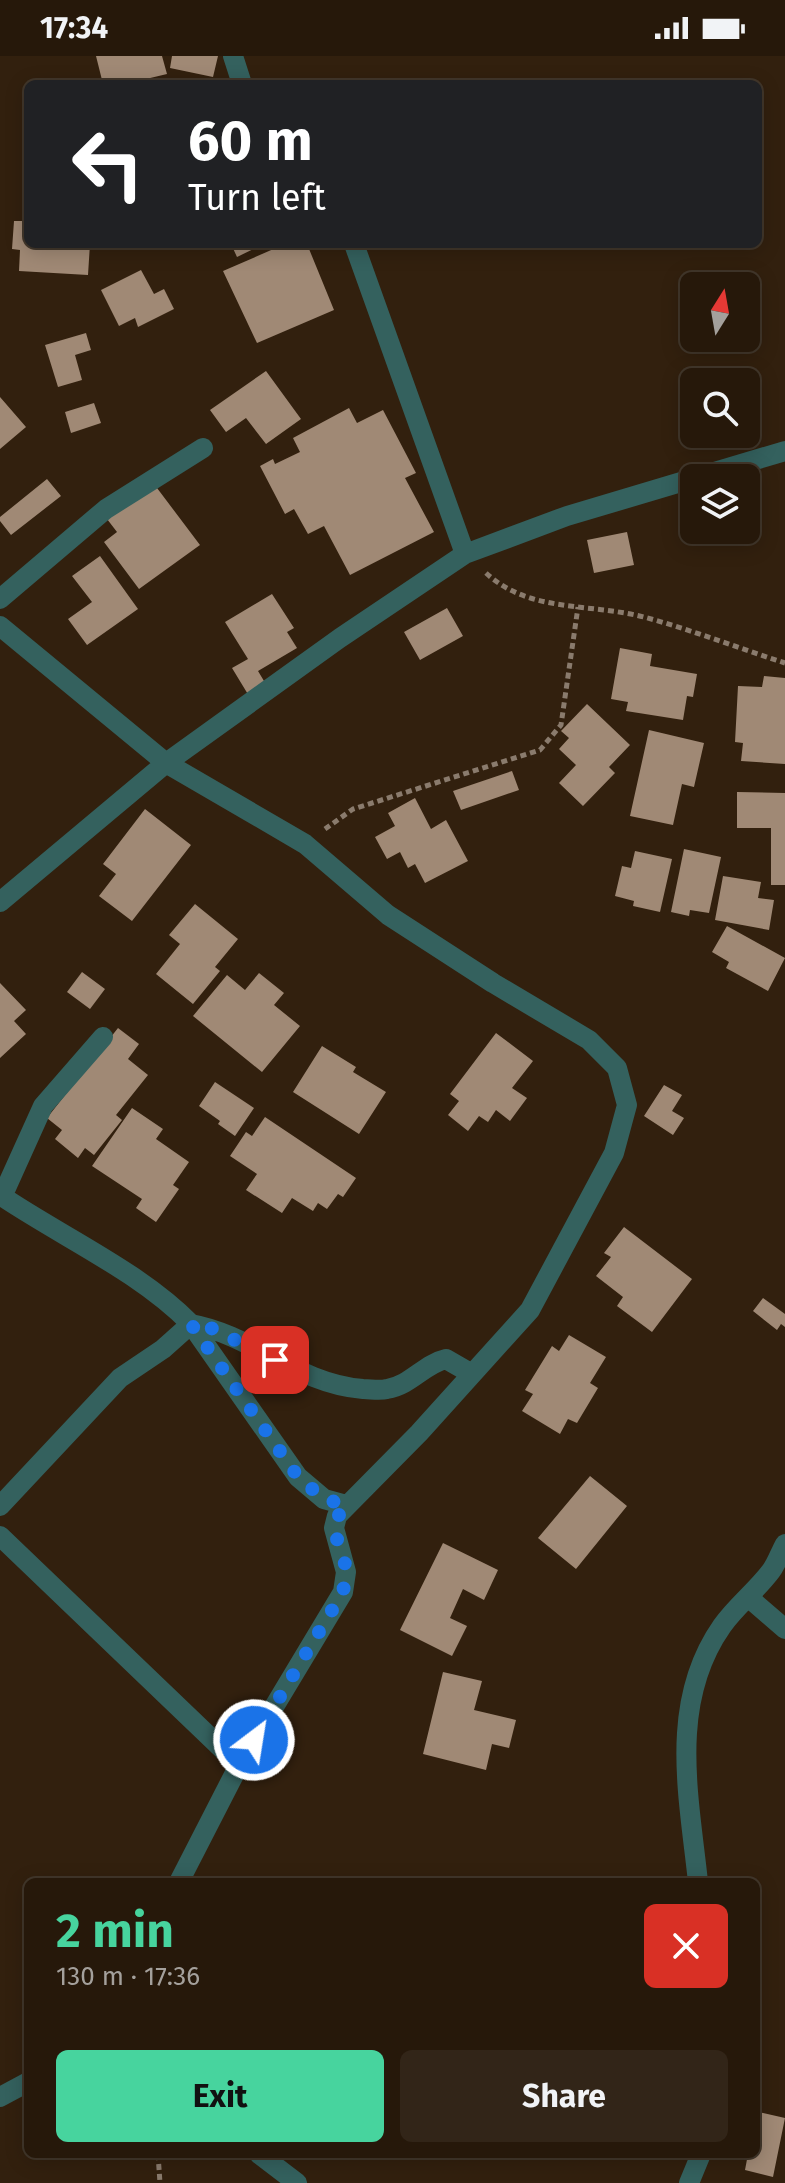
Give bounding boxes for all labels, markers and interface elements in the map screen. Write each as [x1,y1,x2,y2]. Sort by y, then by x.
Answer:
text: 17:34 [40,10,108,46]
text: 60 m [188,108,313,175]
icon: left [56,112,160,216]
text: Turn left [188,176,326,220]
north arrow [680,272,760,352]
map controls [680,272,760,544]
button: search [680,368,760,448]
button: layers [680,464,760,544]
pin [241,1326,309,1394]
icon: arrive [253,1338,297,1382]
position arrow [212,1698,296,1782]
text: 2 min [56,1902,174,1960]
button: close [644,1904,728,1988]
text: 130 m · 17:36 [56,1961,200,1992]
button: Exit [56,2050,384,2142]
button: Share [400,2050,728,2142]

